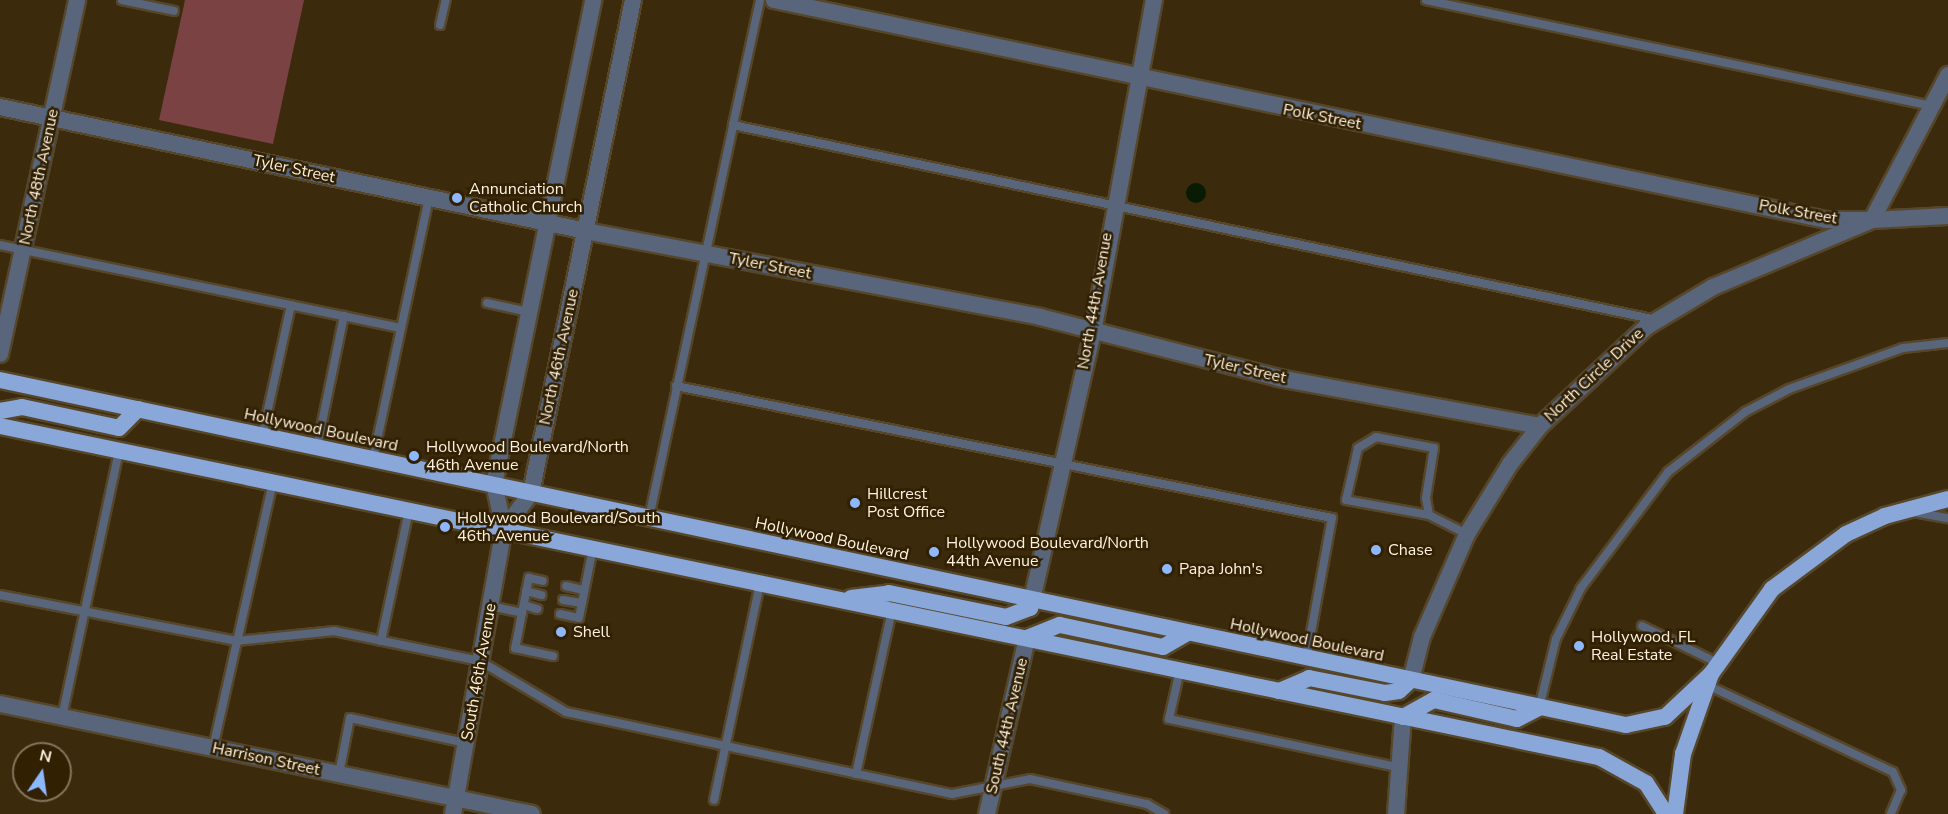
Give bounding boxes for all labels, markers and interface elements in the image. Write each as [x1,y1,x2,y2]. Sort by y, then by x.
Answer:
street label: Polk Street [1281,100,1363,134]
street label: North 48th Avenue [15,107,63,247]
street label: Tyler Street [251,151,337,187]
place label: Annunciation Catholic Church [469,179,582,217]
marker: Annunciation Catholic Church [450,191,464,205]
street label: Polk Street [1757,196,1839,228]
street label: North 44th Avenue [1074,231,1116,371]
street label: Tyler Street [727,249,813,283]
street label: North 46th Avenue [535,287,583,427]
street label: North Circle Drive [1540,324,1648,426]
street label: Tyler Street [1202,350,1288,388]
street label: Hollywood Boulevard [242,404,400,456]
place label: Hollywood Boulevard/North 46th Avenue [426,437,629,475]
marker: Hollywood Boulevard/North 46th Avenue [407,449,421,463]
place label: Hillcrest Post Office [867,484,945,522]
marker: Hillcrest Post Office [848,496,862,510]
place label: Hollywood Boulevard/South 46th Avenue [457,508,661,546]
street label: Hollywood Boulevard [753,513,911,565]
marker: Hollywood Boulevard/South 46th Avenue [438,520,452,534]
place label: Hollywood Boulevard/North 44th Avenue [946,533,1149,571]
place label: Chase [1388,540,1433,560]
marker: Chase [1369,543,1383,557]
marker: Hollywood Boulevard/North 44th Avenue [927,545,941,559]
place label: Papa John's [1179,559,1263,579]
marker: Papa John's [1160,562,1174,576]
street label: South 46th Avenue [457,602,501,742]
street label: Hollywood Boulevard [1228,614,1386,666]
place label: Shell [573,622,610,642]
marker: Shell [554,625,568,639]
place label: Hollywood, FL Real Estate [1591,627,1696,665]
marker: Hollywood, FL Real Estate [1572,639,1586,653]
street label: South 44th Avenue [982,656,1032,796]
street label: Harrison Street [211,738,321,780]
north arrow [12,742,72,802]
text: N [37,744,54,768]

